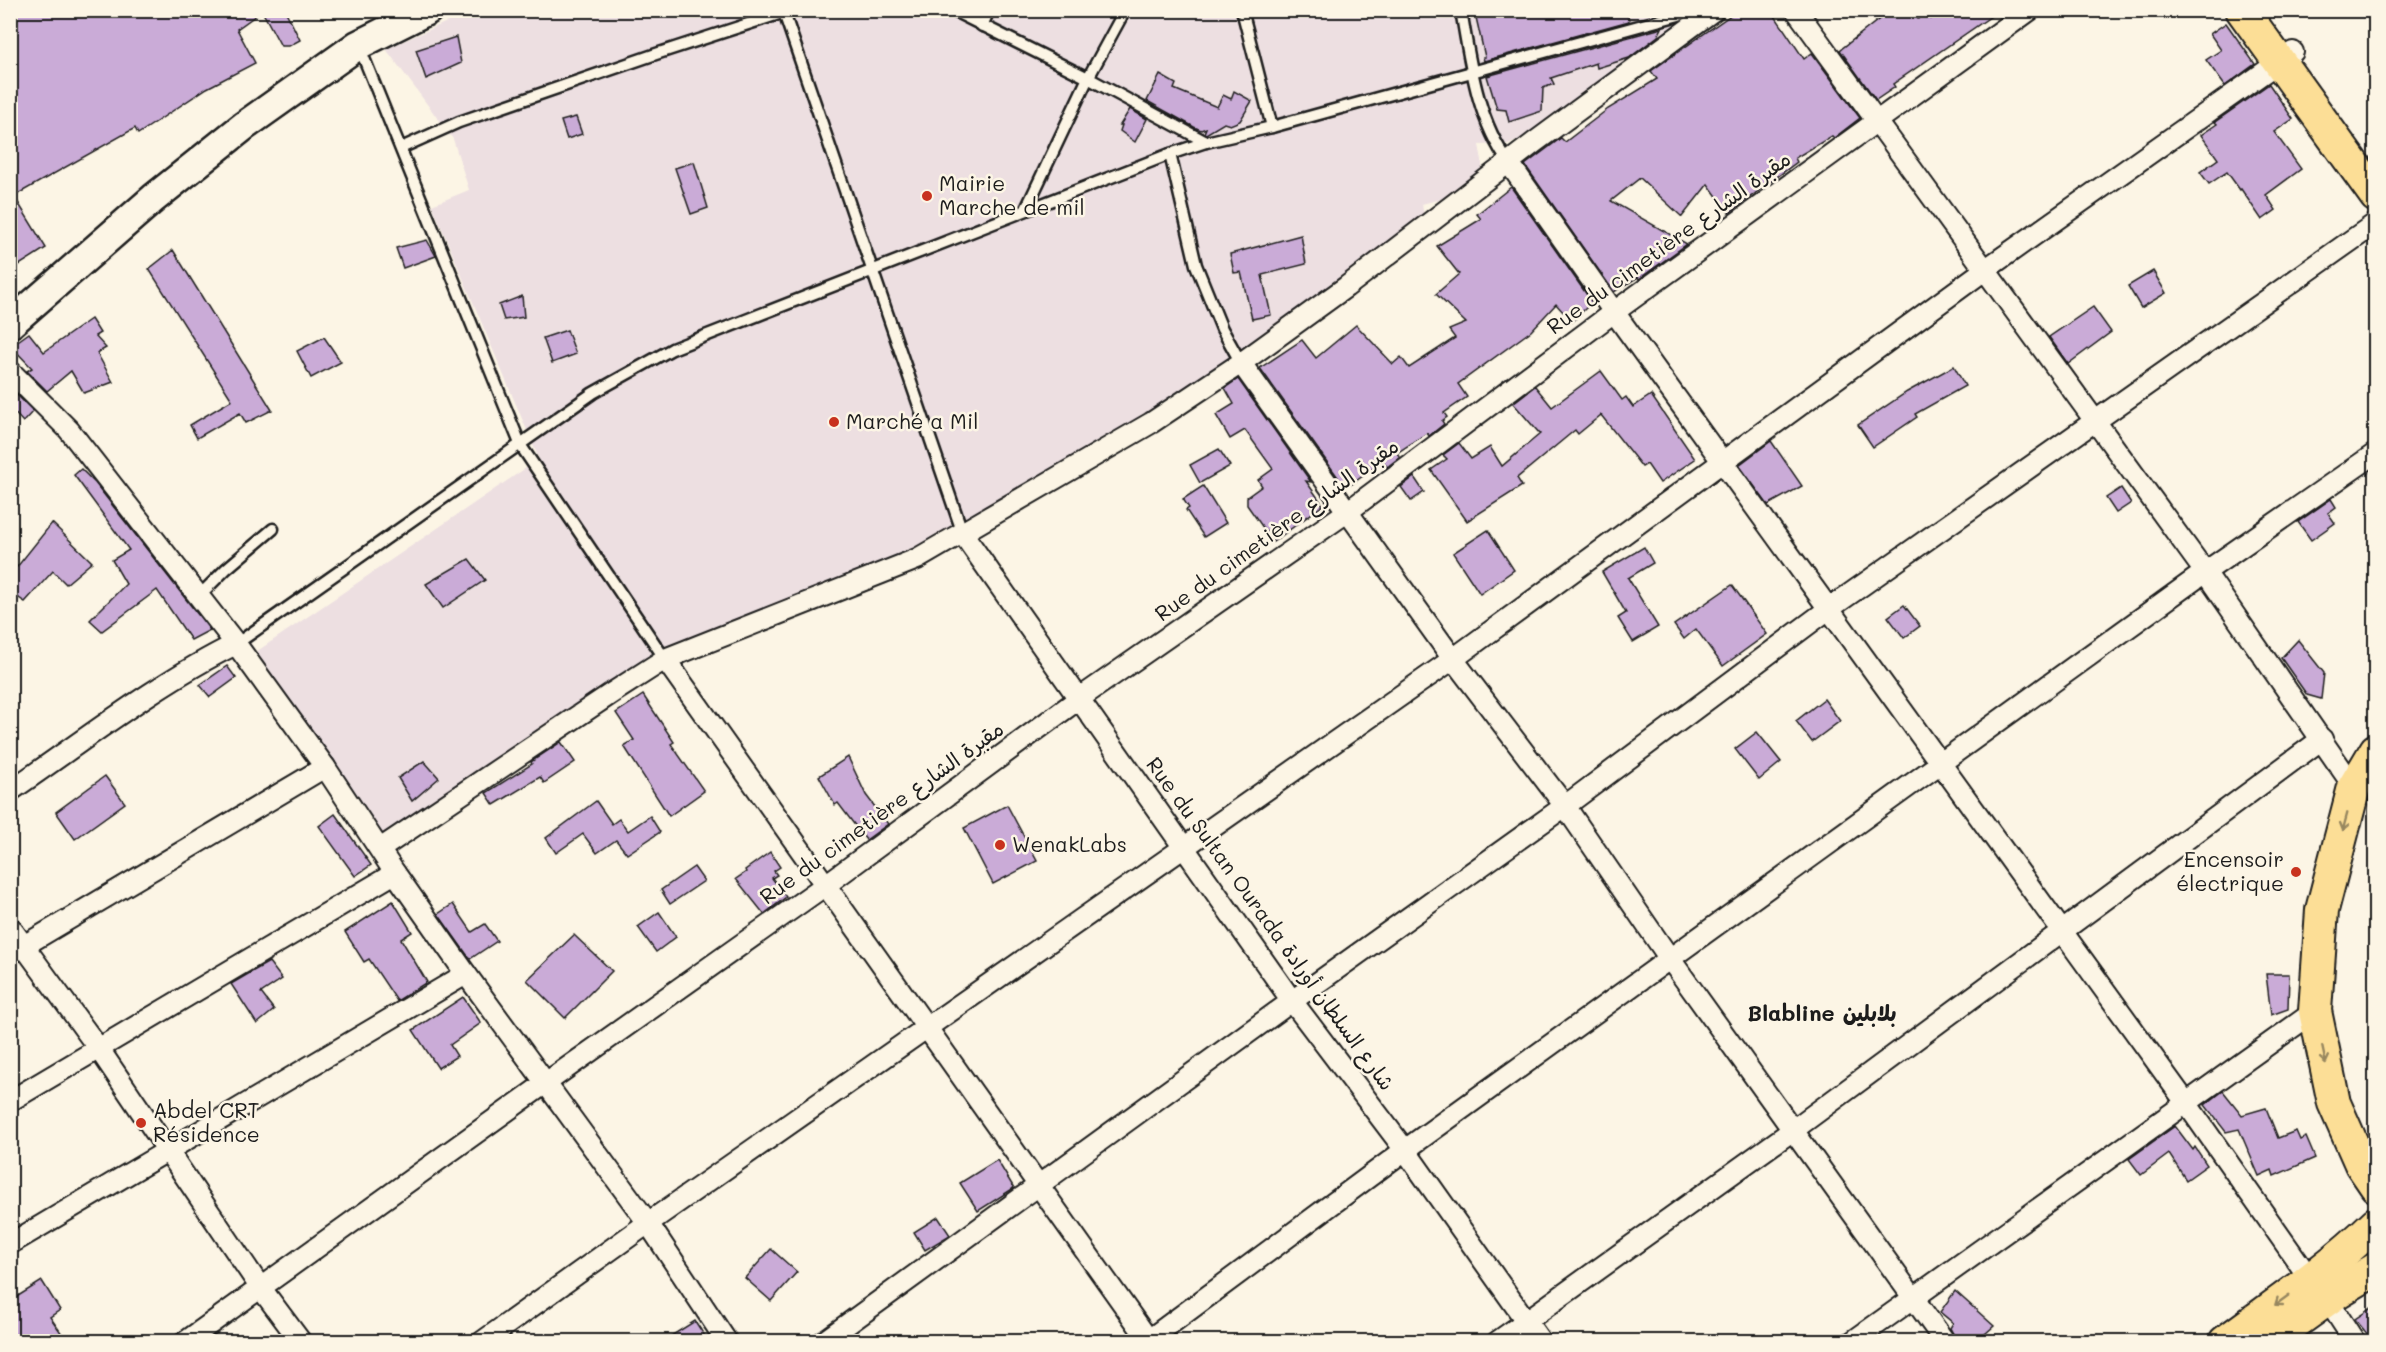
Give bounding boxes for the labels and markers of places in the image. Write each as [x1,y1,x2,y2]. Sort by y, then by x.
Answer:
place label: Mairie Marche de mil [939,169,1085,220]
marker: Mairie Marche de mil [920,189,934,203]
place label: Marché a Mil [846,407,979,434]
marker: Marché a Mil [827,415,841,429]
place label: WenakLabs [1012,830,1127,857]
marker: WenakLabs [993,838,1007,852]
place label: Encensoir électrique [2176,845,2284,896]
marker: Encensoir électrique [2289,865,2303,879]
place label: Abdel CRT Résidence [153,1096,260,1147]
marker: Abdel CRT Résidence [134,1116,148,1130]

